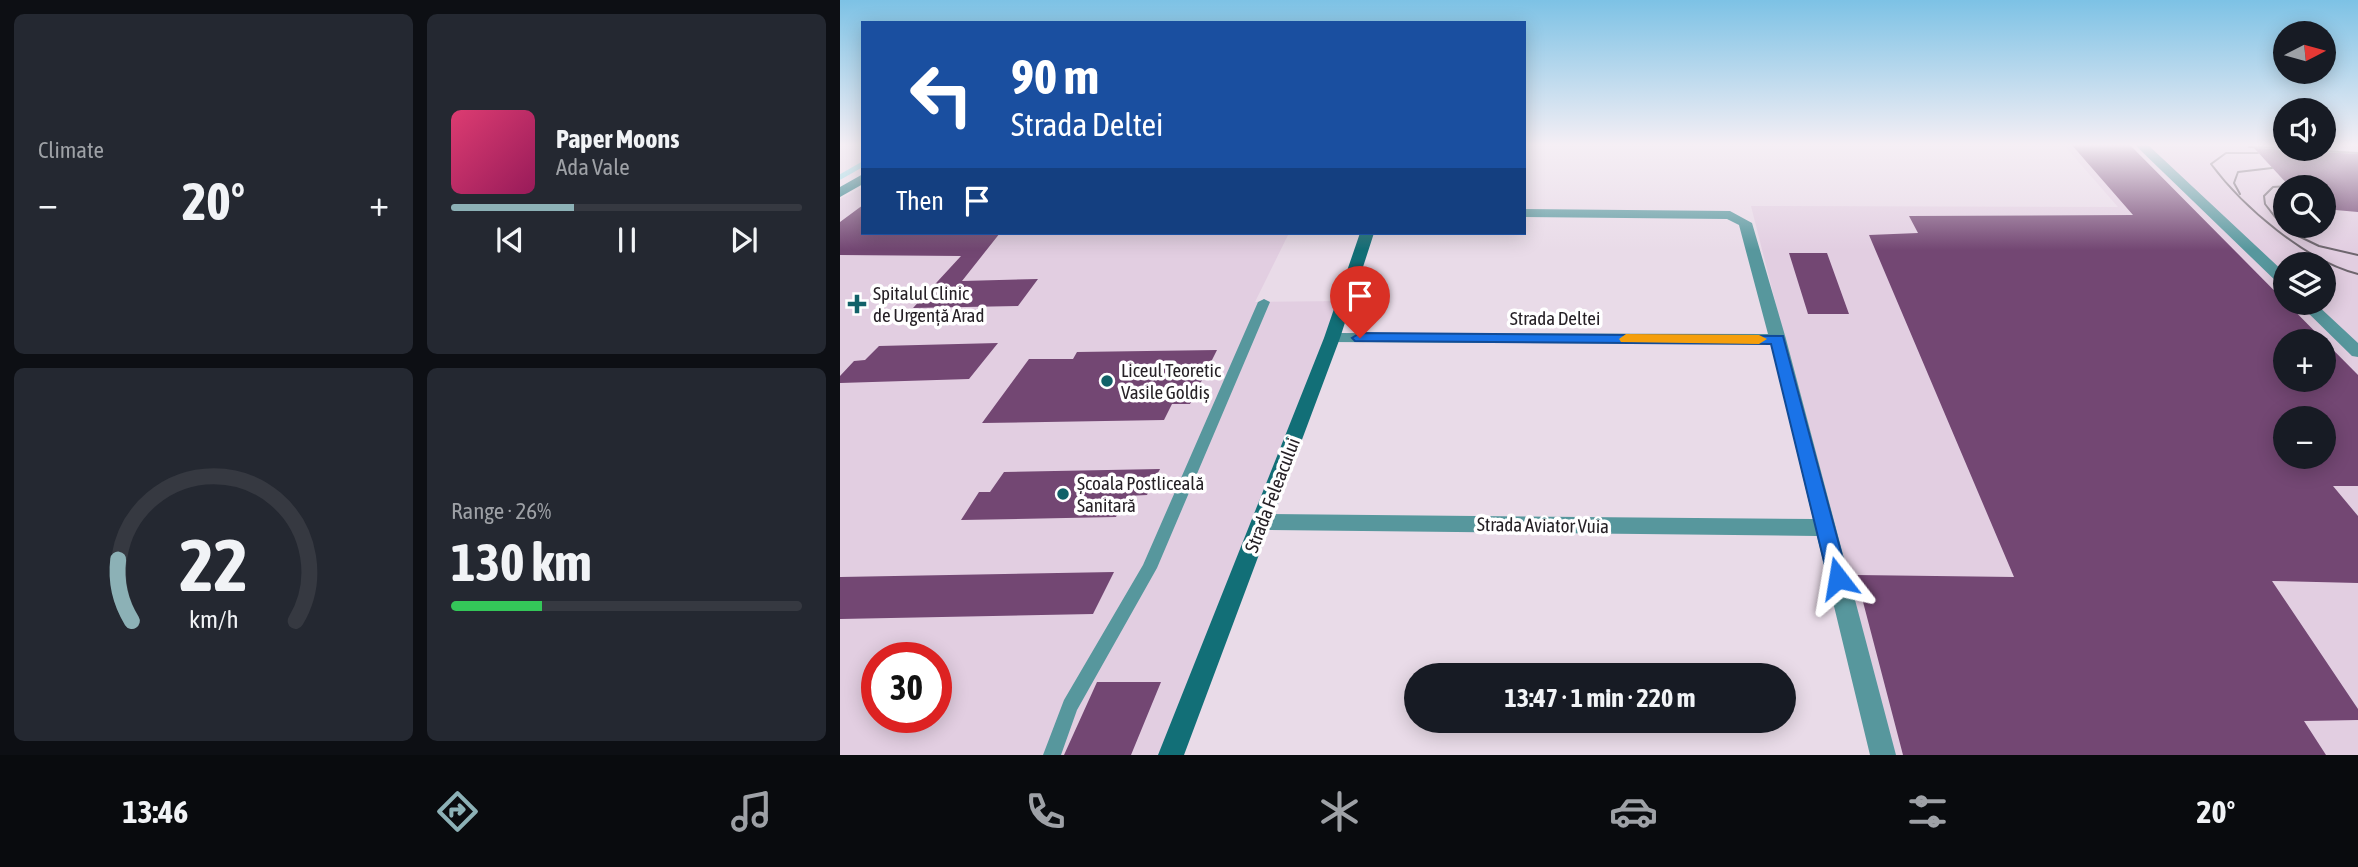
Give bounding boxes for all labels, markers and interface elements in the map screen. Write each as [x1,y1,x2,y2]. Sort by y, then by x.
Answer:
north arrow [2273,21,2336,84]
map controls [2273,21,2336,469]
text: 90 m [1011,48,1099,104]
icon: left [896,49,987,140]
button: sound [2273,98,2336,161]
text: Strada Deltei [1011,106,1163,143]
text: Paper Moons [556,124,679,154]
text: Climate [38,137,104,163]
text: Ada Vale [556,154,630,180]
text: 20° [182,171,245,231]
button: search [2273,175,2336,238]
text: − [38,181,58,224]
text: + [369,181,389,224]
icon: arrive [958,182,996,220]
text: Then [896,186,944,216]
icon: previous [491,221,529,259]
icon: pause [608,221,646,259]
icon: next [725,221,763,259]
button: layers [2273,252,2336,315]
pin [1330,266,1390,338]
icon: arrive [1341,277,1379,315]
place label: Spitalul Clinic de Urgență Arad [873,282,984,326]
marker: Spitalul Clinic de Urgență Arad [847,294,867,314]
street label: Strada Deltei [1510,307,1600,329]
button: + [2273,329,2336,392]
place label: Liceul Teoretic Vasile Goldiș [1121,359,1222,403]
marker: Liceul Teoretic Vasile Goldiș [1099,373,1115,389]
button: − [2273,406,2336,469]
street label: Strada Feleacului [1240,435,1304,555]
place label: Școala Postliceală Sanitară [1077,472,1204,516]
marker: Școala Postliceală Sanitară [1055,486,1071,502]
text: Range · 26% [451,498,551,524]
street label: Strada Aviator Vuia [1477,513,1609,537]
text: 22 [179,523,248,606]
text: 130 km [451,532,592,592]
position arrow [1801,541,1875,615]
text: km/h [189,604,238,632]
speed limit sign: 30 [861,642,952,733]
text: 13:47 · 1 min · 220 m [1505,683,1695,713]
icon: directions [433,787,482,836]
icon: music [727,787,776,836]
icon: phone [1021,787,1070,836]
icon: climate [1315,787,1364,836]
icon: car [1609,787,1658,836]
icon: filters [1903,787,1952,836]
text: 13:46 [122,793,188,830]
text: 20° [2197,793,2235,830]

